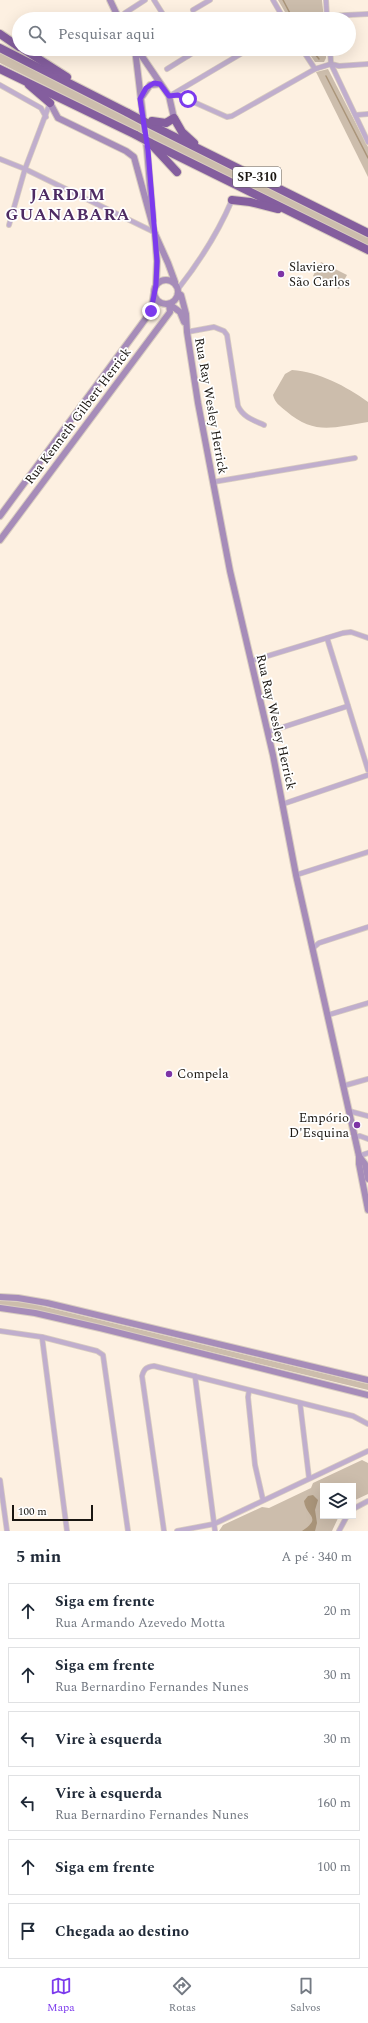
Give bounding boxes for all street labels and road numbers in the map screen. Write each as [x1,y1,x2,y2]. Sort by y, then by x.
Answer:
road number: SP-310 [233,167,281,187]
street label: Rua Ray Wesley Herrick [189,336,233,476]
street label: Rua Kenneth Gilbert Herrick [20,343,136,489]
street label: Rua Ray Wesley Herrick [251,652,301,792]

